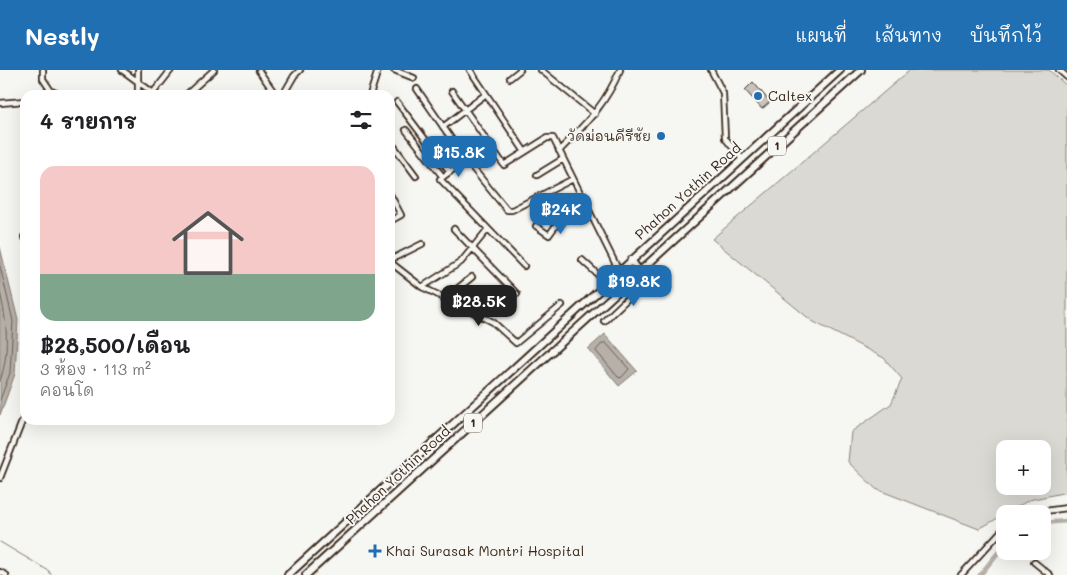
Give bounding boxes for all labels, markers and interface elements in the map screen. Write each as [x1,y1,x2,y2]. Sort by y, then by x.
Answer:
text: Nestly [25,20,100,51]
text: แผนที่ [796,23,847,47]
text: เส้นทาง [875,23,942,47]
text: บันทึกไว้ [970,23,1042,47]
place label: Caltex [768,86,812,105]
marker: Caltex [752,90,764,102]
icon: filters [347,106,375,134]
text: 4 รายการ [40,107,137,134]
place label: วัดม่อนคีรีชัย [567,126,651,145]
marker: วัดม่อนคีรีชัย [655,130,667,142]
pin: ฿15.8K [418,136,500,178]
road number: 1 [768,136,786,155]
street label: Phahon Yothin Road [631,138,745,243]
text: ฿15.8K [433,141,485,162]
pin: ฿24K [531,192,591,235]
icon: home [163,198,253,288]
text: ฿24K [541,198,581,219]
pin: ฿19.8K [593,264,675,307]
text: ฿19.8K [608,270,660,291]
pin: ฿28.5K [438,284,520,327]
text: ฿28.5K [452,290,506,311]
text: ฿28,500/เดือน [40,331,190,358]
text: 3 ห้อง · 113 m² [40,358,151,379]
text: คอนโด [40,379,94,400]
road number: 1 [464,413,482,432]
street label: Phahon Yothin Road [341,421,454,528]
map controls [996,440,1051,560]
button: + [996,440,1051,495]
button: − [996,505,1051,560]
place label: Khai Surasak Montri Hospital [386,541,584,560]
marker: Khai Surasak Montri Hospital [368,544,382,558]

